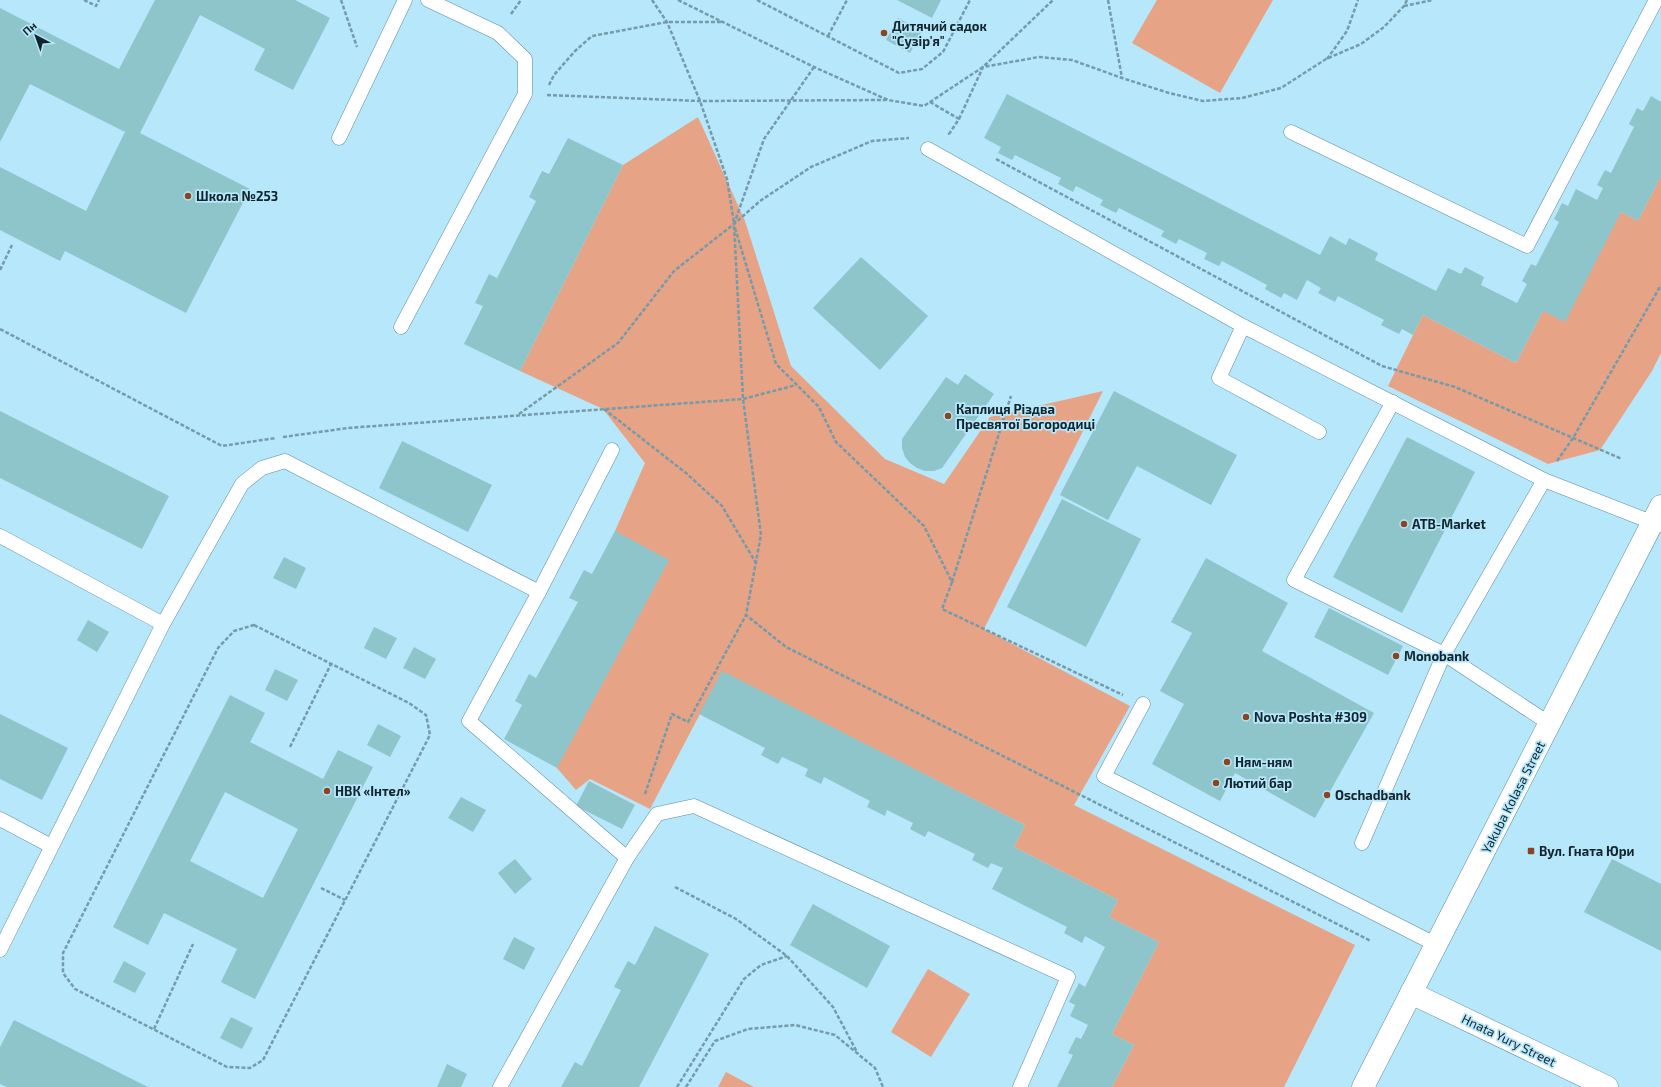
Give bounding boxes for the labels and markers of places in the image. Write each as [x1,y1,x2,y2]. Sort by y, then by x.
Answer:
place label: Дитячий садок "Сузір'я" [892,18,988,49]
marker: Дитячий садок "Сузір'я" [879,28,889,38]
place label: Школа №253 [196,188,278,204]
marker: Школа №253 [183,191,193,201]
place label: Каплиця Різдва Пресвятої Богородиці [956,401,1095,432]
marker: Каплиця Різдва Пресвятої Богородиці [943,411,953,421]
place label: ATB-Market [1412,516,1486,532]
marker: ATB-Market [1399,519,1409,529]
place label: Monobank [1404,648,1470,664]
marker: Monobank [1391,651,1401,661]
place label: Nova Poshta #309 [1254,709,1367,725]
marker: Nova Poshta #309 [1241,712,1251,722]
place label: Ням-ням [1235,754,1292,770]
marker: Ням-ням [1222,757,1232,767]
place label: Лютий бар [1224,775,1292,791]
marker: Лютий бар [1211,778,1221,788]
place label: НВК «Інтел» [335,783,411,799]
marker: НВК «Інтел» [322,786,332,796]
place label: Oschadbank [1335,787,1411,803]
marker: Oschadbank [1322,790,1332,800]
place label: Вул. Гната Юри [1539,843,1635,859]
marker: Вул. Гната Юри [1526,846,1536,856]

